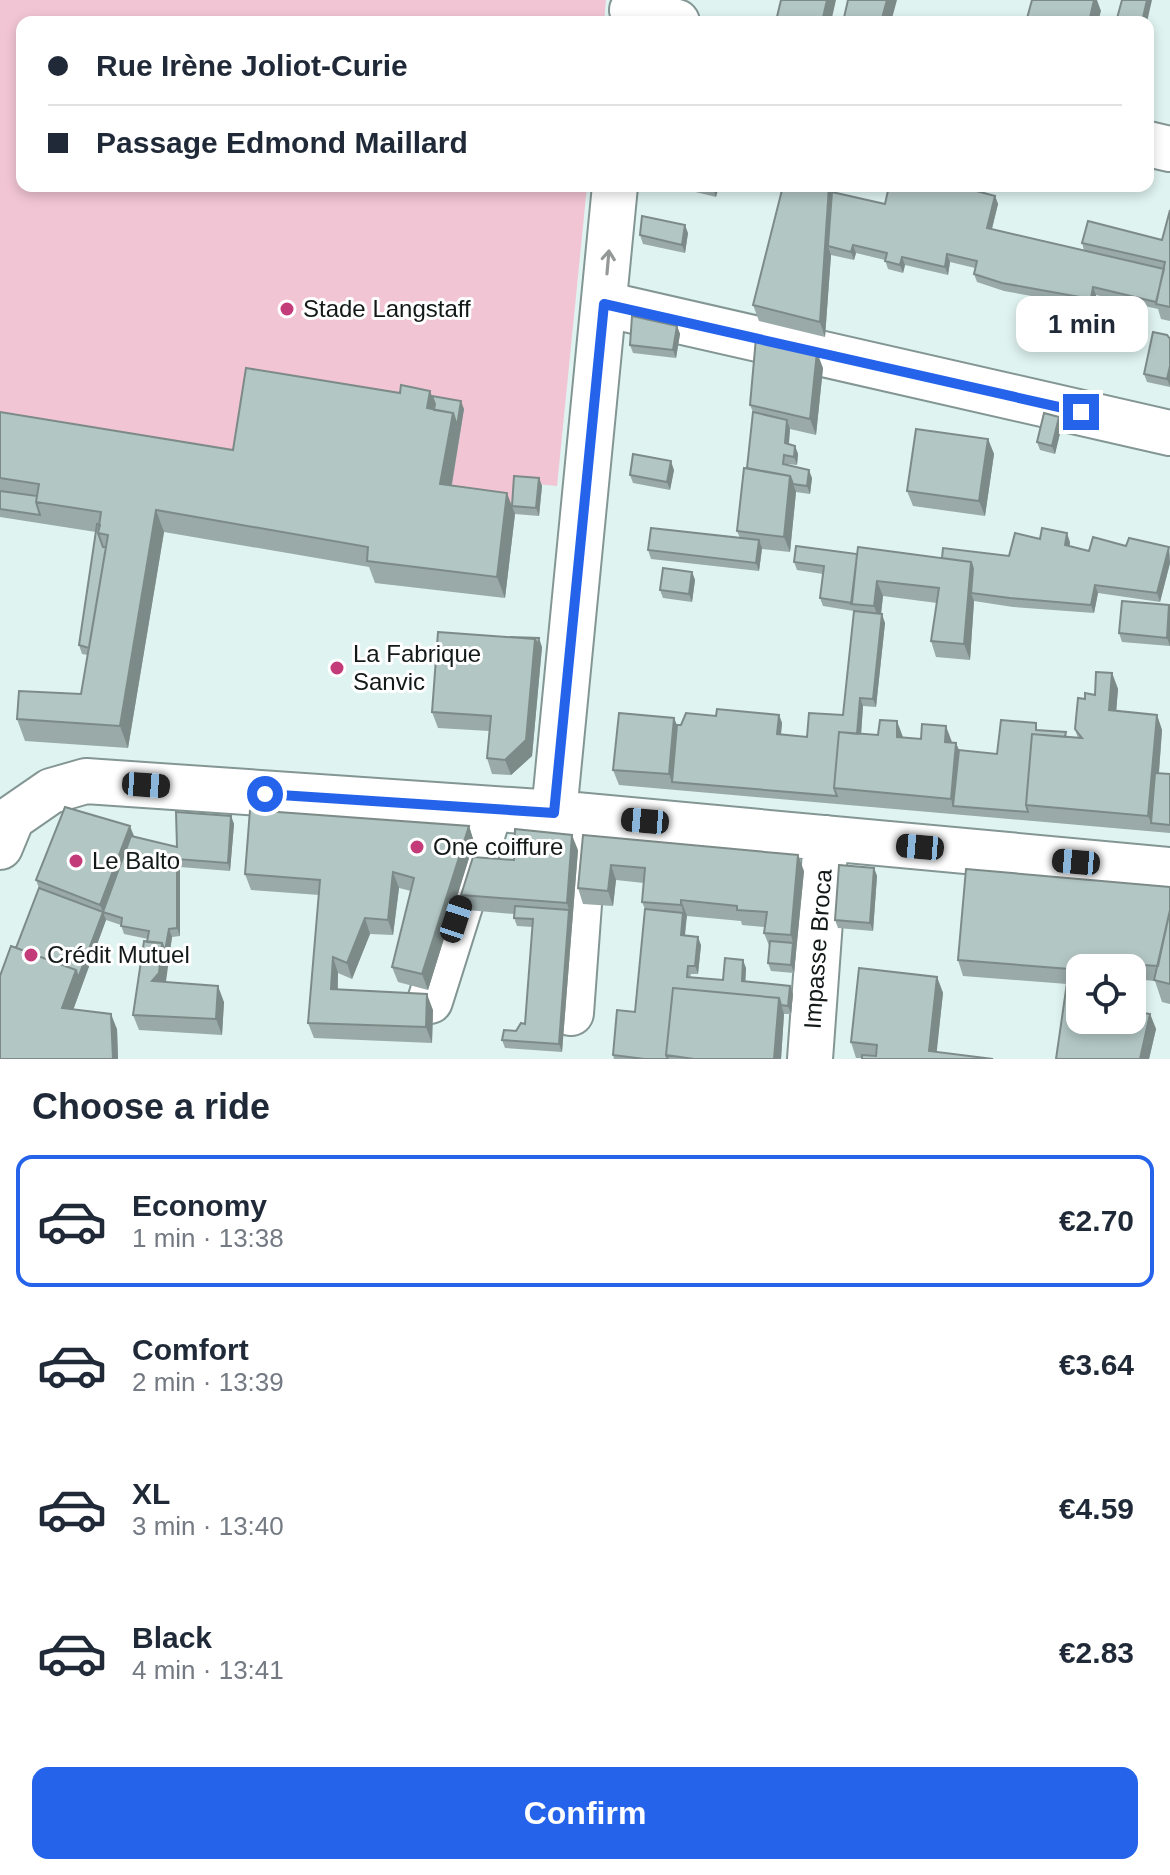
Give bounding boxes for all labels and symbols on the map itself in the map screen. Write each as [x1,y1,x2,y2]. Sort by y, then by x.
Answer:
one-way arrow [601,249,616,275]
place label: Stade Langstaff [303,295,471,322]
callout: 1 min [1015,296,1147,352]
marker: Stade Langstaff [278,300,296,318]
route end [1063,394,1099,430]
place label: La Fabrique Sanvic [353,640,481,695]
marker: La Fabrique Sanvic [328,659,346,677]
car [121,771,171,799]
route start [247,776,283,812]
car [620,807,670,835]
place label: One coiffure [433,833,563,860]
car [895,833,945,861]
marker: One coiffure [408,838,426,856]
place label: Le Balto [92,847,180,874]
car [1051,848,1101,876]
marker: Le Balto [67,852,85,870]
street label: Impasse Broca [798,868,837,1030]
car [437,892,475,946]
place label: Crédit Mutuel [47,941,190,968]
marker: Crédit Mutuel [22,946,40,964]

